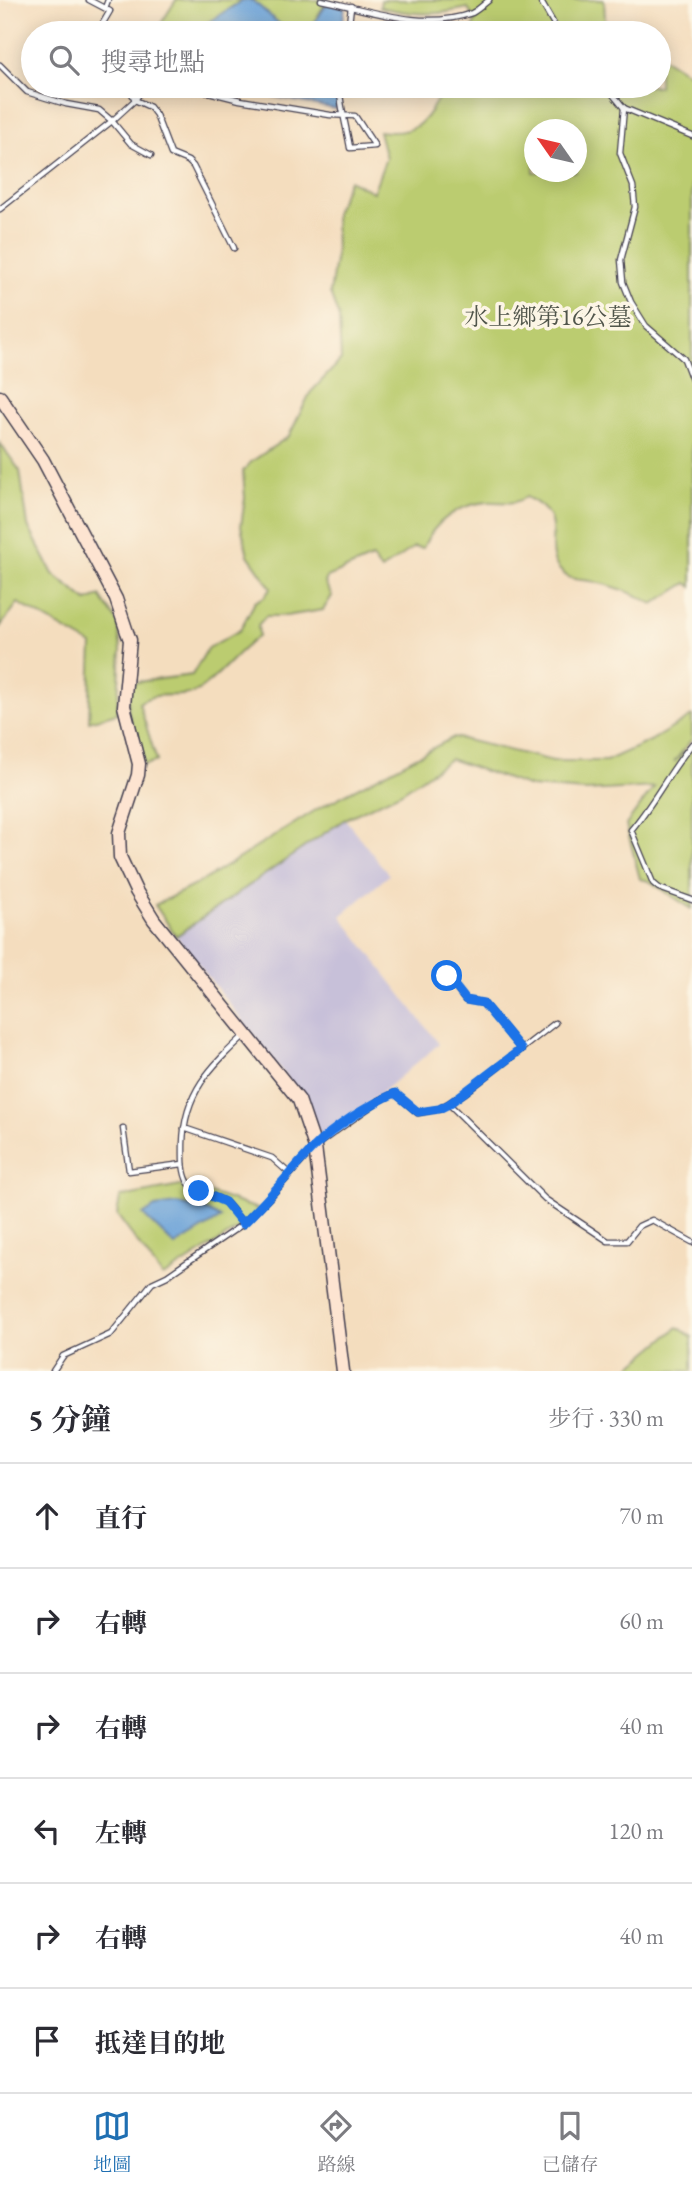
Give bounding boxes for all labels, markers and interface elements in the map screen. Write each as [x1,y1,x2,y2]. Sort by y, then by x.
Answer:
search box [21,21,671,98]
icon: search [45,41,83,79]
text: 搜尋地點 [101,45,205,79]
north arrow [524,119,587,182]
park label: 水上鄉第16公墓 [464,301,632,332]
route start [431,960,462,991]
route end [183,1175,214,1206]
text: 5 分鐘 [28,1400,111,1439]
text: 步行 · 330 m [549,1403,664,1433]
icon: ahead [28,1497,66,1535]
text: 直行 [95,1501,147,1535]
text: 70 m [619,1501,664,1531]
icon: right [28,1602,66,1640]
text: 右轉 [95,1606,147,1640]
text: 60 m [619,1606,664,1636]
icon: right [28,1707,66,1745]
text: 右轉 [95,1711,147,1745]
text: 40 m [619,1711,664,1741]
icon: left [28,1812,66,1850]
text: 左轉 [95,1816,147,1850]
text: 120 m [608,1816,664,1846]
icon: right [28,1917,66,1955]
text: 右轉 [95,1921,147,1955]
text: 40 m [619,1921,664,1951]
icon: arrive [28,2022,66,2060]
text: 抵達目的地 [95,2026,225,2060]
tab: 地圖 [93,2107,131,2177]
tab: 路線 [317,2107,356,2177]
tab: 已儲存 [542,2107,599,2177]

